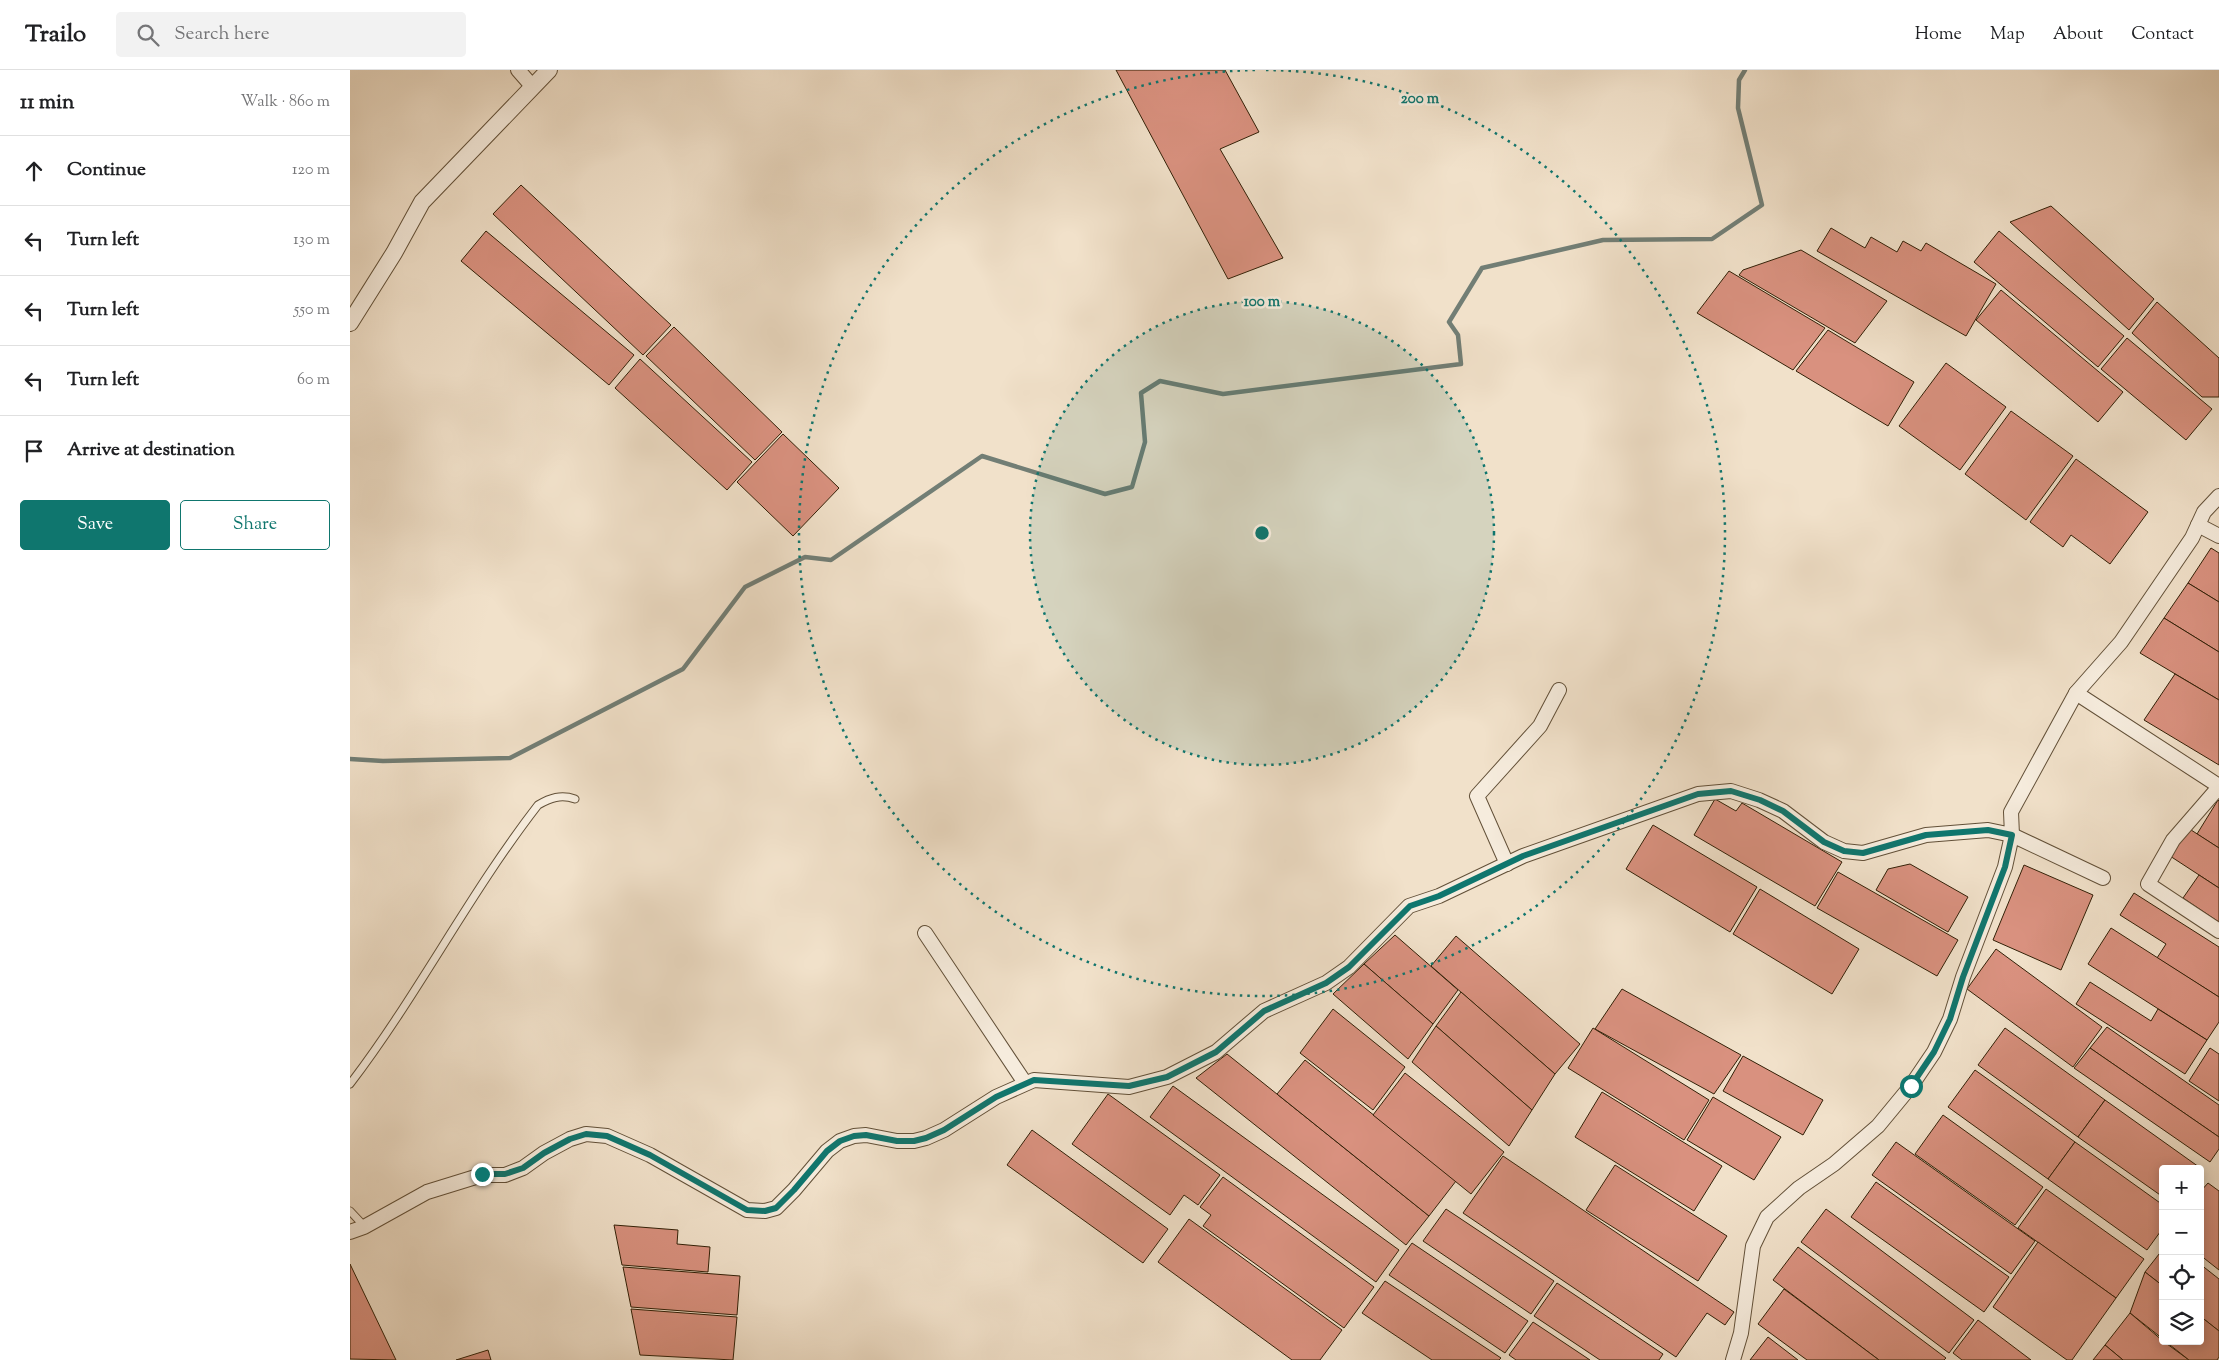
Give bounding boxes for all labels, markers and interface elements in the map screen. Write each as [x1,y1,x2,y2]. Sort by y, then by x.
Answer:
search box [116,12,466,57]
text: Trailo [25,18,86,52]
icon: search [134,21,162,49]
text: Search here [174,21,270,48]
text: Home [1915,22,1962,48]
text: Map [1990,22,2025,48]
text: About [2053,22,2103,48]
text: Contact [2131,22,2194,48]
text: 11 min [20,88,75,118]
text: 200 m [1401,89,1440,110]
text: Walk · 860 m [241,91,330,114]
icon: ahead [20,157,48,185]
text: Continue [67,157,146,184]
text: 120 m [292,159,330,182]
icon: left [20,227,48,255]
text: Turn left [67,227,139,254]
text: 130 m [293,229,330,252]
text: 100 m [1244,292,1281,313]
icon: left [20,297,48,325]
text: Turn left [67,297,139,324]
text: 550 m [294,299,330,322]
icon: left [20,367,48,395]
text: Turn left [67,367,139,394]
text: 60 m [297,369,330,392]
icon: arrive [20,437,48,465]
text: Arrive at destination [67,437,235,464]
button: Save [20,500,170,550]
button: Share [180,500,330,550]
centre of rings [1253,524,1271,542]
route start [1900,1075,1923,1098]
route end [471,1163,494,1186]
map controls [2159,1165,2204,1345]
button: + [2159,1165,2204,1210]
button: − [2159,1210,2204,1255]
button: locate [2159,1255,2204,1300]
button: layers [2159,1300,2204,1345]

